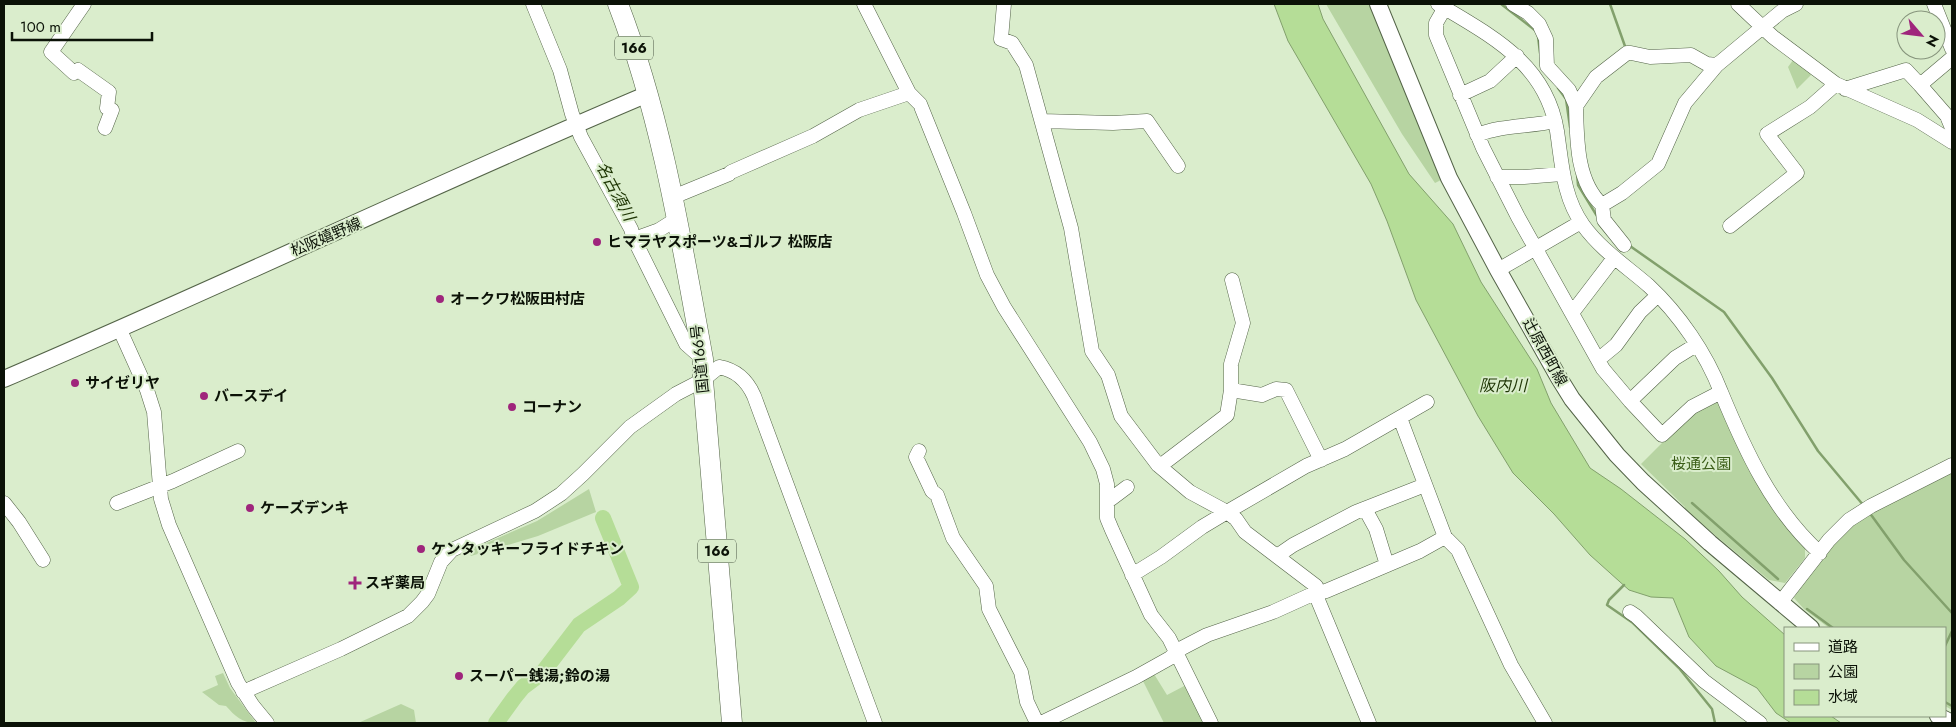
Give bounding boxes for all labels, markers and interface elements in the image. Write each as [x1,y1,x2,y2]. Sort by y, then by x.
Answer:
scale bar [12,10,152,42]
north arrow [1896,10,1946,60]
text: 100 m [20,16,61,38]
text: N [1921,31,1944,51]
road number: 166 [615,36,653,59]
water label: 名古須川 [590,158,642,227]
street label: 松阪嬉野線 [287,212,365,262]
place label: ヒマラヤスポーツ&ゴルフ 松阪店 [607,231,832,253]
marker: ヒマラヤスポーツ&ゴルフ 松阪店 [591,236,603,248]
place label: オークワ松阪田村店 [450,288,585,310]
marker: オークワ松阪田村店 [434,293,446,305]
street label: 辻原西町線 [1517,314,1573,390]
street label: 国道166号 [685,324,715,394]
place label: サイゼリヤ [85,372,160,394]
water label: 阪内川 [1479,374,1529,397]
marker: サイゼリヤ [69,377,81,389]
place label: バースデイ [214,385,288,407]
marker: バースデイ [198,390,210,402]
place label: コーナン [522,396,582,418]
marker: コーナン [506,401,518,413]
park label: 桜通公園 [1671,453,1731,475]
place label: ケーズデンキ [260,497,349,519]
marker: ケーズデンキ [244,502,256,514]
place label: ケンタッキーフライドチキン [431,538,624,560]
road number: 166 [698,540,736,562]
marker: ケンタッキーフライドチキン [415,543,427,555]
place label: スギ薬局 [365,572,425,594]
marker: スギ薬局 [349,577,361,589]
legend [1784,627,1946,717]
text: 道路 [1828,636,1858,658]
text: 公園 [1828,661,1858,683]
place label: スーパー銭湯;鈴の湯 [469,665,610,687]
marker: スーパー銭湯;鈴の湯 [453,670,465,682]
text: 水域 [1828,686,1858,708]

